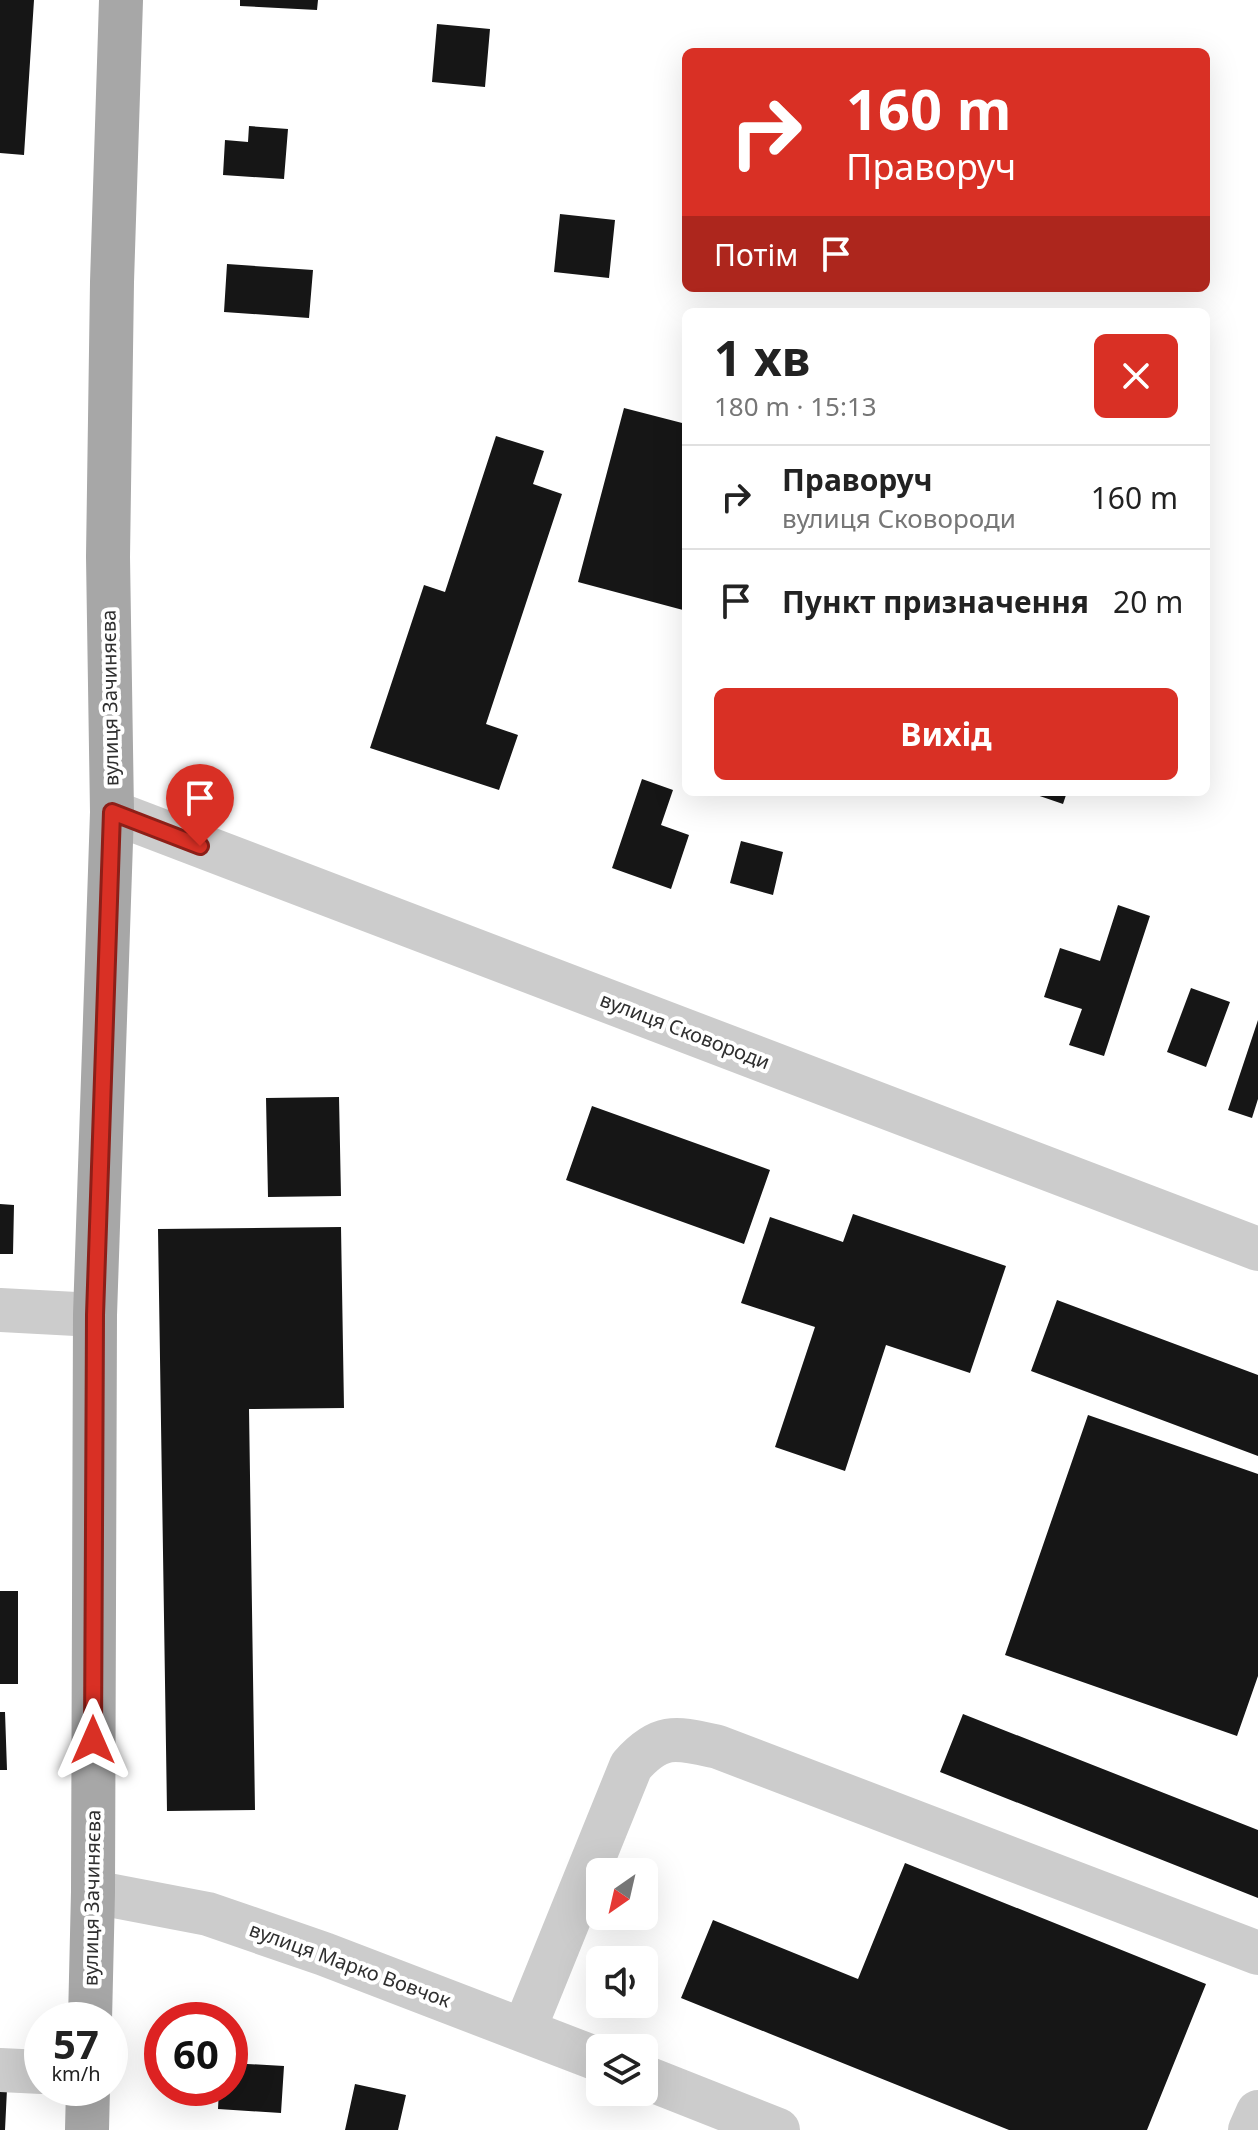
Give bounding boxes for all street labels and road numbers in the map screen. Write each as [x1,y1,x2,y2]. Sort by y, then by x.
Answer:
street label: вулиця Зачиняєва [94,610,125,786]
street label: вулиця Сковороди [596,986,774,1075]
street label: вулиця Зачиняєва [76,1810,107,1986]
street label: вулиця Марко Вовчок [246,1915,455,2014]

